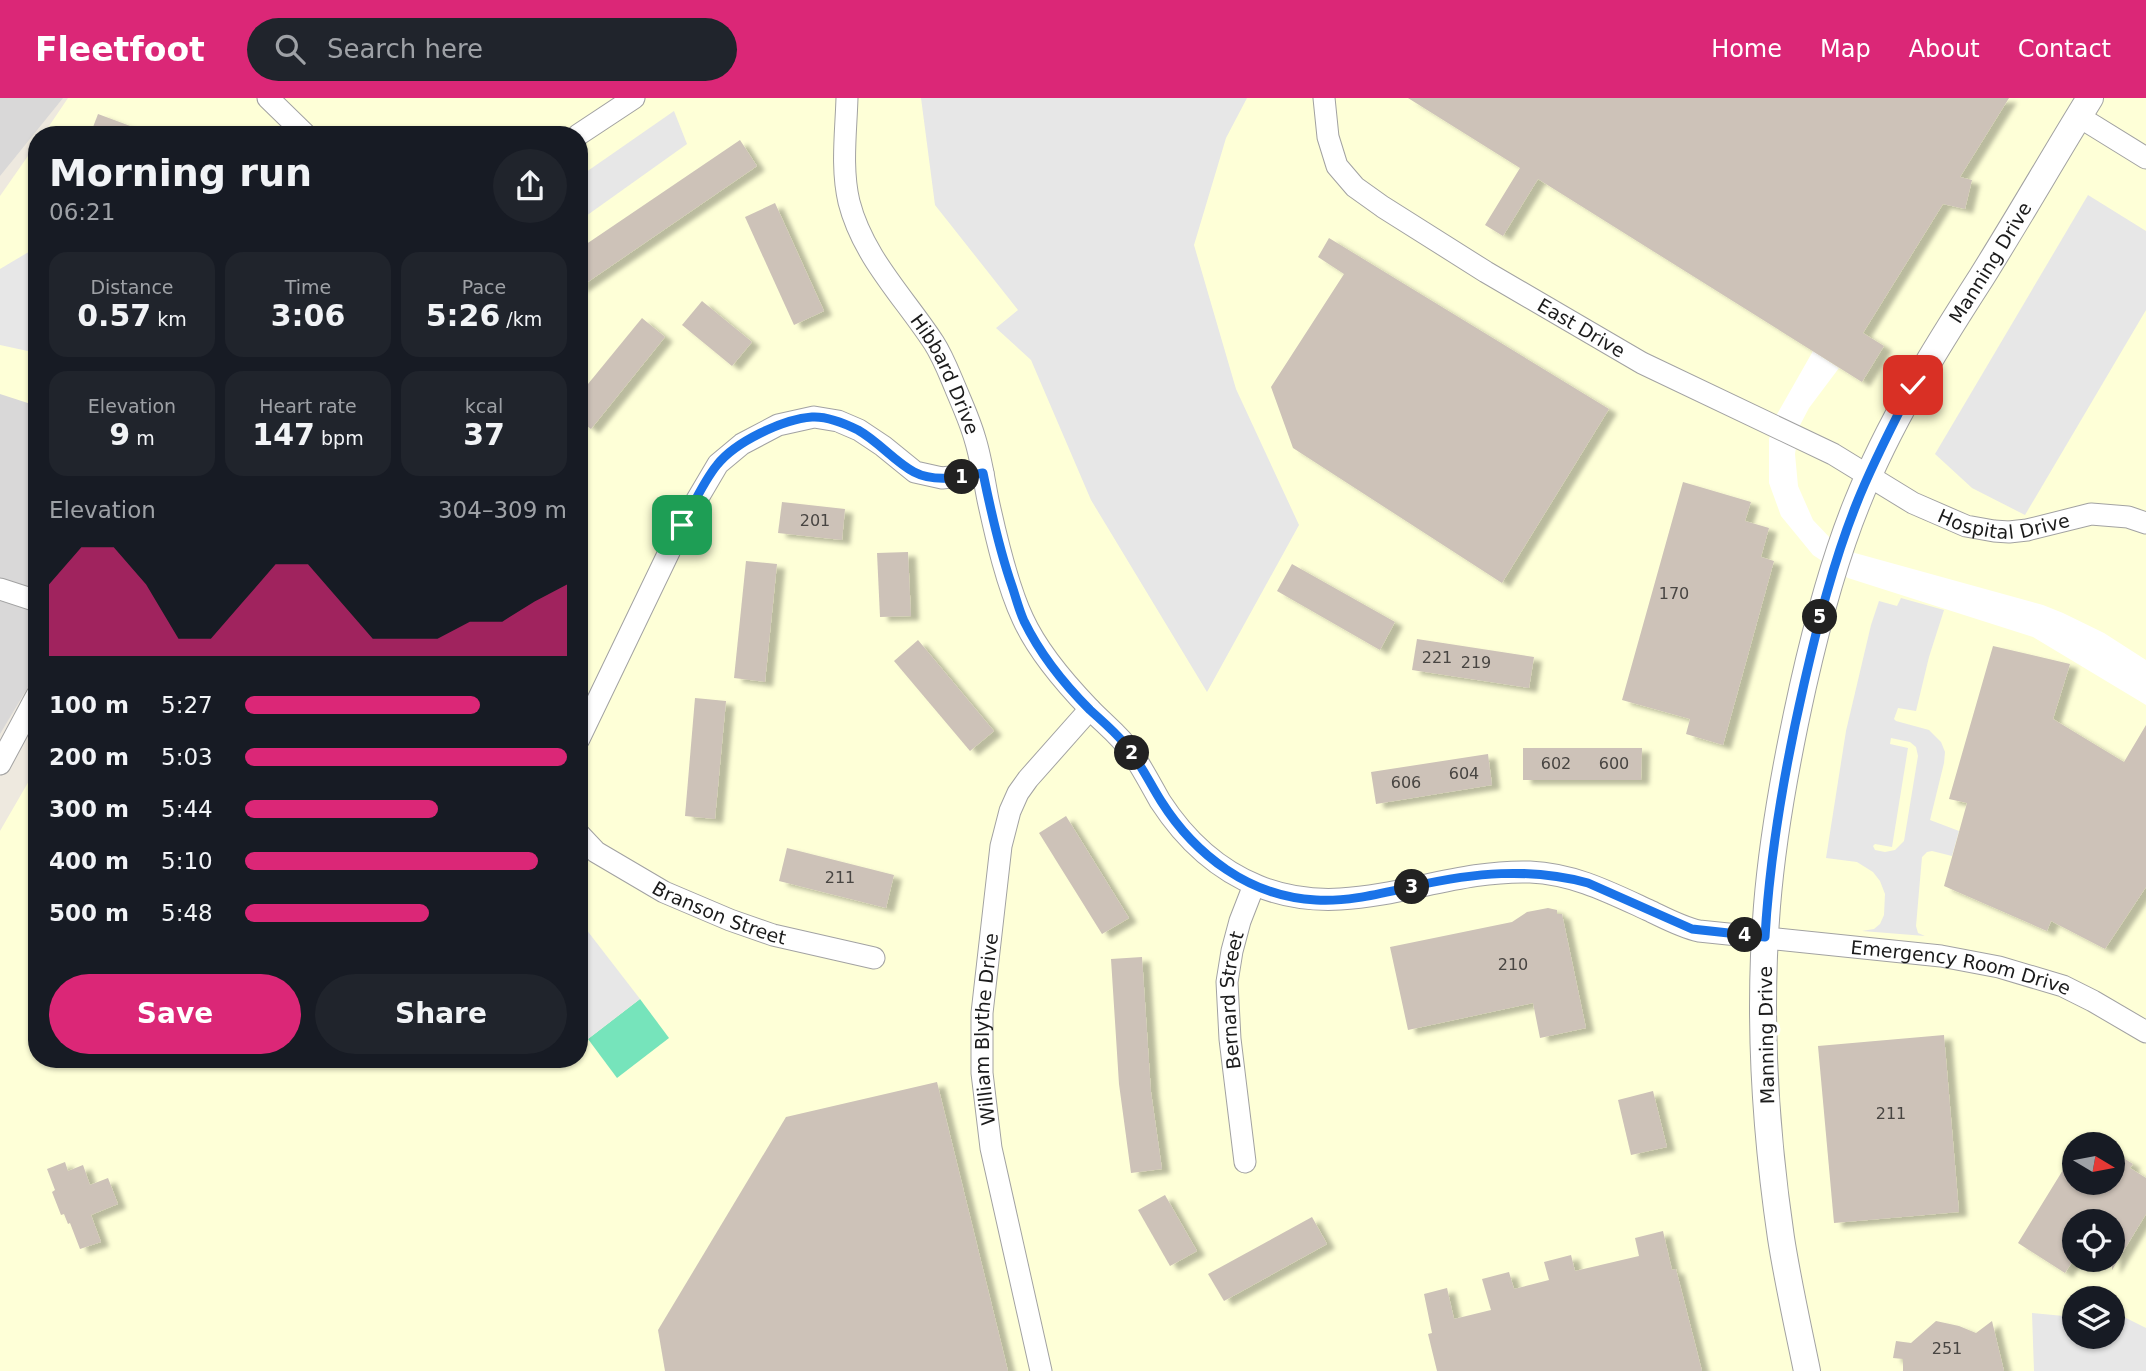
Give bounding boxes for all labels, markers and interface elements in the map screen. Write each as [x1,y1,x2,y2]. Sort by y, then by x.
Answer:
search box [247,18,737,81]
text: Fleetfoot [35,30,205,69]
icon: search [271,30,309,68]
text: Search here [327,34,483,64]
text: Home [1711,35,1782,63]
text: Map [1820,35,1871,63]
text: About [1909,35,1980,63]
text: Contact [2018,35,2111,63]
button: share [493,149,567,223]
text: Morning run [49,151,312,195]
street label: Manning Drive [1944,198,2036,327]
text: 06:21 [49,199,115,225]
text: Distance [90,276,174,298]
text: Time [285,276,331,298]
text: Pace [462,276,506,298]
street label: East Drive [1534,294,1629,362]
text: 0.57 [77,298,151,333]
text: 3:06 [271,298,345,333]
text: 5:26 [426,298,500,333]
text: km [151,308,187,330]
text: /km [500,308,542,330]
street label: Hibbard Drive [906,310,984,437]
pin [1883,355,1943,415]
icon: check [1894,366,1932,404]
text: Elevation [88,395,176,417]
text: Heart rate [259,395,357,417]
text: kcal [465,395,503,417]
text: 9 [109,417,130,452]
text: 147 [252,417,315,452]
text: 37 [463,417,505,452]
text: m [130,427,155,449]
text: bpm [315,427,364,449]
pin: 1 [944,460,979,494]
text: 1 [955,465,968,487]
pin [652,495,712,555]
text: Elevation [49,497,156,523]
text: 304–309 m [438,497,567,523]
street label: Hospital Drive [1935,504,2072,543]
icon: arrive [663,506,701,544]
house number: 201 [800,511,830,530]
house number: 170 [1659,584,1689,603]
pin: 5 [1802,600,1838,634]
text: 5 [1813,605,1826,627]
house number: 221 [1422,648,1452,667]
house number: 219 [1461,653,1491,672]
text: 100 m [49,692,129,718]
text: 5:27 [161,692,213,718]
pin: 2 [1114,736,1150,770]
text: 2 [1125,741,1138,763]
text: 200 m [49,744,129,770]
text: 5:03 [161,744,213,770]
house number: 602 [1541,754,1571,773]
house number: 600 [1599,754,1629,773]
house number: 604 [1449,764,1479,783]
house number: 606 [1391,773,1421,792]
text: 300 m [49,796,129,822]
text: 5:44 [161,796,213,822]
text: 400 m [49,848,129,874]
text: 5:10 [161,848,213,874]
house number: 211 [825,868,855,887]
pin: 3 [1394,870,1430,904]
text: 3 [1405,875,1418,897]
street label: Branson Street [648,877,788,949]
text: 500 m [49,900,129,926]
text: 5:48 [161,900,213,926]
pin: 4 [1728,918,1762,952]
text: 4 [1738,923,1751,945]
street label: Bernard Street [1216,929,1248,1071]
street label: William Blythe Drive [971,932,1002,1127]
street label: Emergency Room Drive [1850,936,2075,999]
house number: 210 [1498,955,1528,974]
street label: Manning Drive [1754,966,1778,1104]
button: Save [49,974,301,1054]
button: Share [315,974,567,1054]
house number: 211 [1876,1104,1906,1123]
north arrow [2062,1132,2124,1195]
map controls [2062,1132,2125,1349]
button: locate [2062,1209,2125,1272]
button: layers [2062,1286,2125,1349]
house number: 251 [1932,1339,1962,1358]

